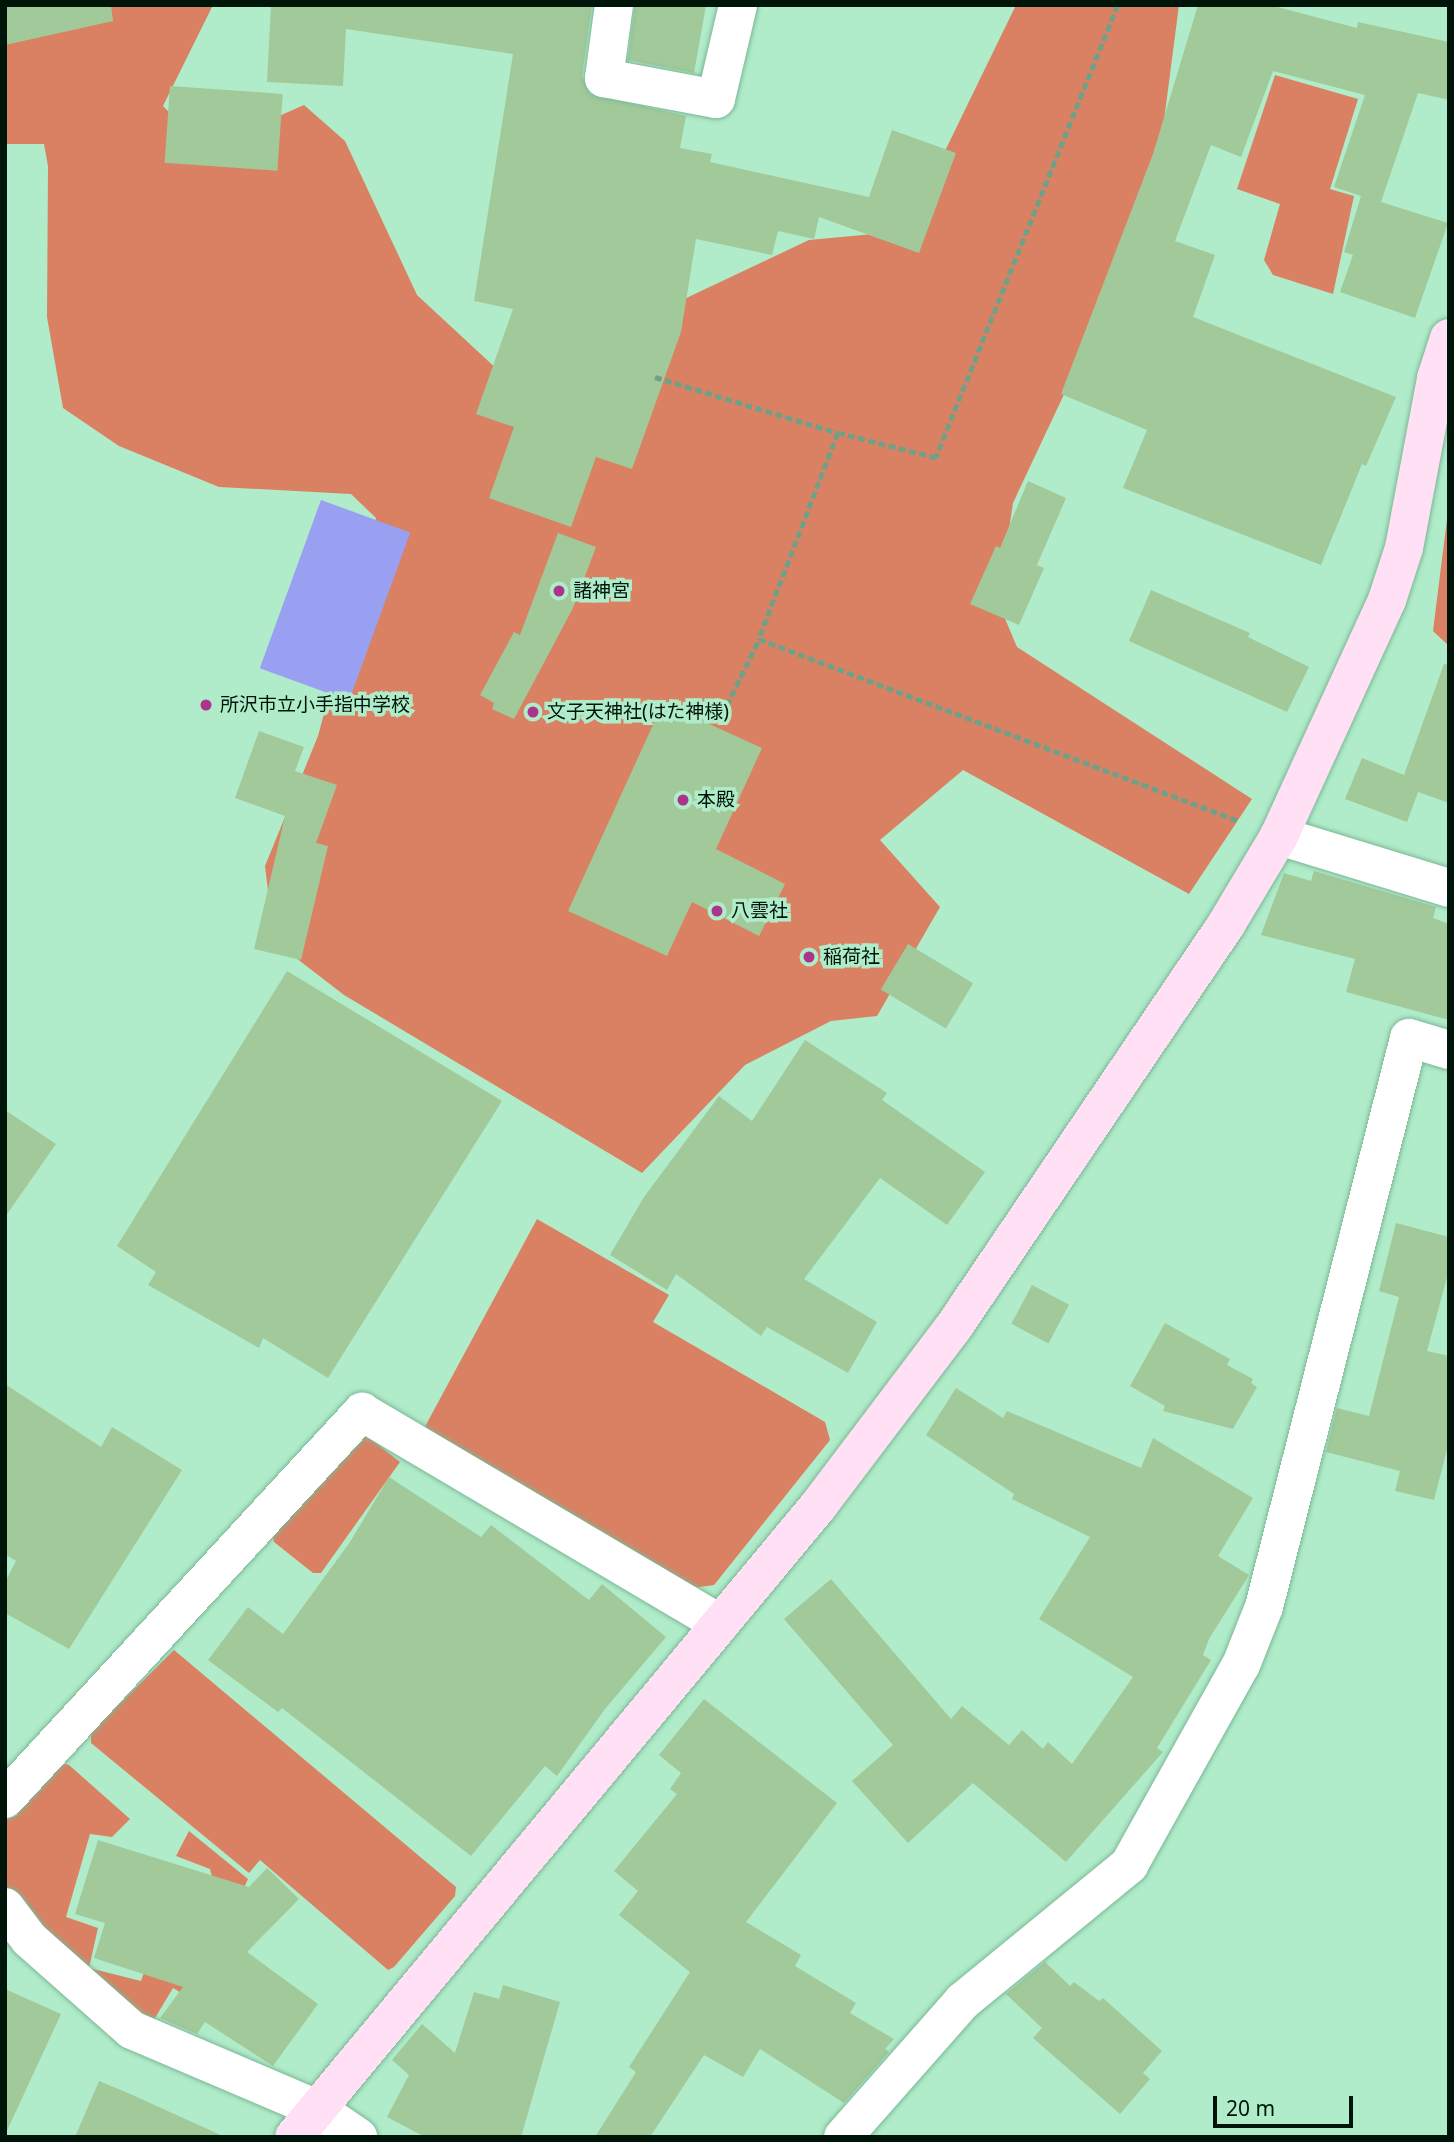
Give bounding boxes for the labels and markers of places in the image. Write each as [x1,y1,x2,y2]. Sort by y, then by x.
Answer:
place label: 諸神宮 [573,580,630,602]
marker: 諸神宮 [551,583,567,599]
place label: 所沢市立小手指中学校 [220,694,410,716]
marker: 所沢市立小手指中学校 [198,697,214,713]
place label: 文子天神社(はた神様) [547,701,729,723]
marker: 文子天神社(はた神様) [525,704,541,720]
place label: 本殿 [697,789,735,811]
marker: 本殿 [675,792,691,808]
place label: 八雲社 [731,900,788,922]
marker: 八雲社 [709,903,725,919]
place label: 稲荷社 [823,946,880,968]
marker: 稲荷社 [801,949,817,965]

